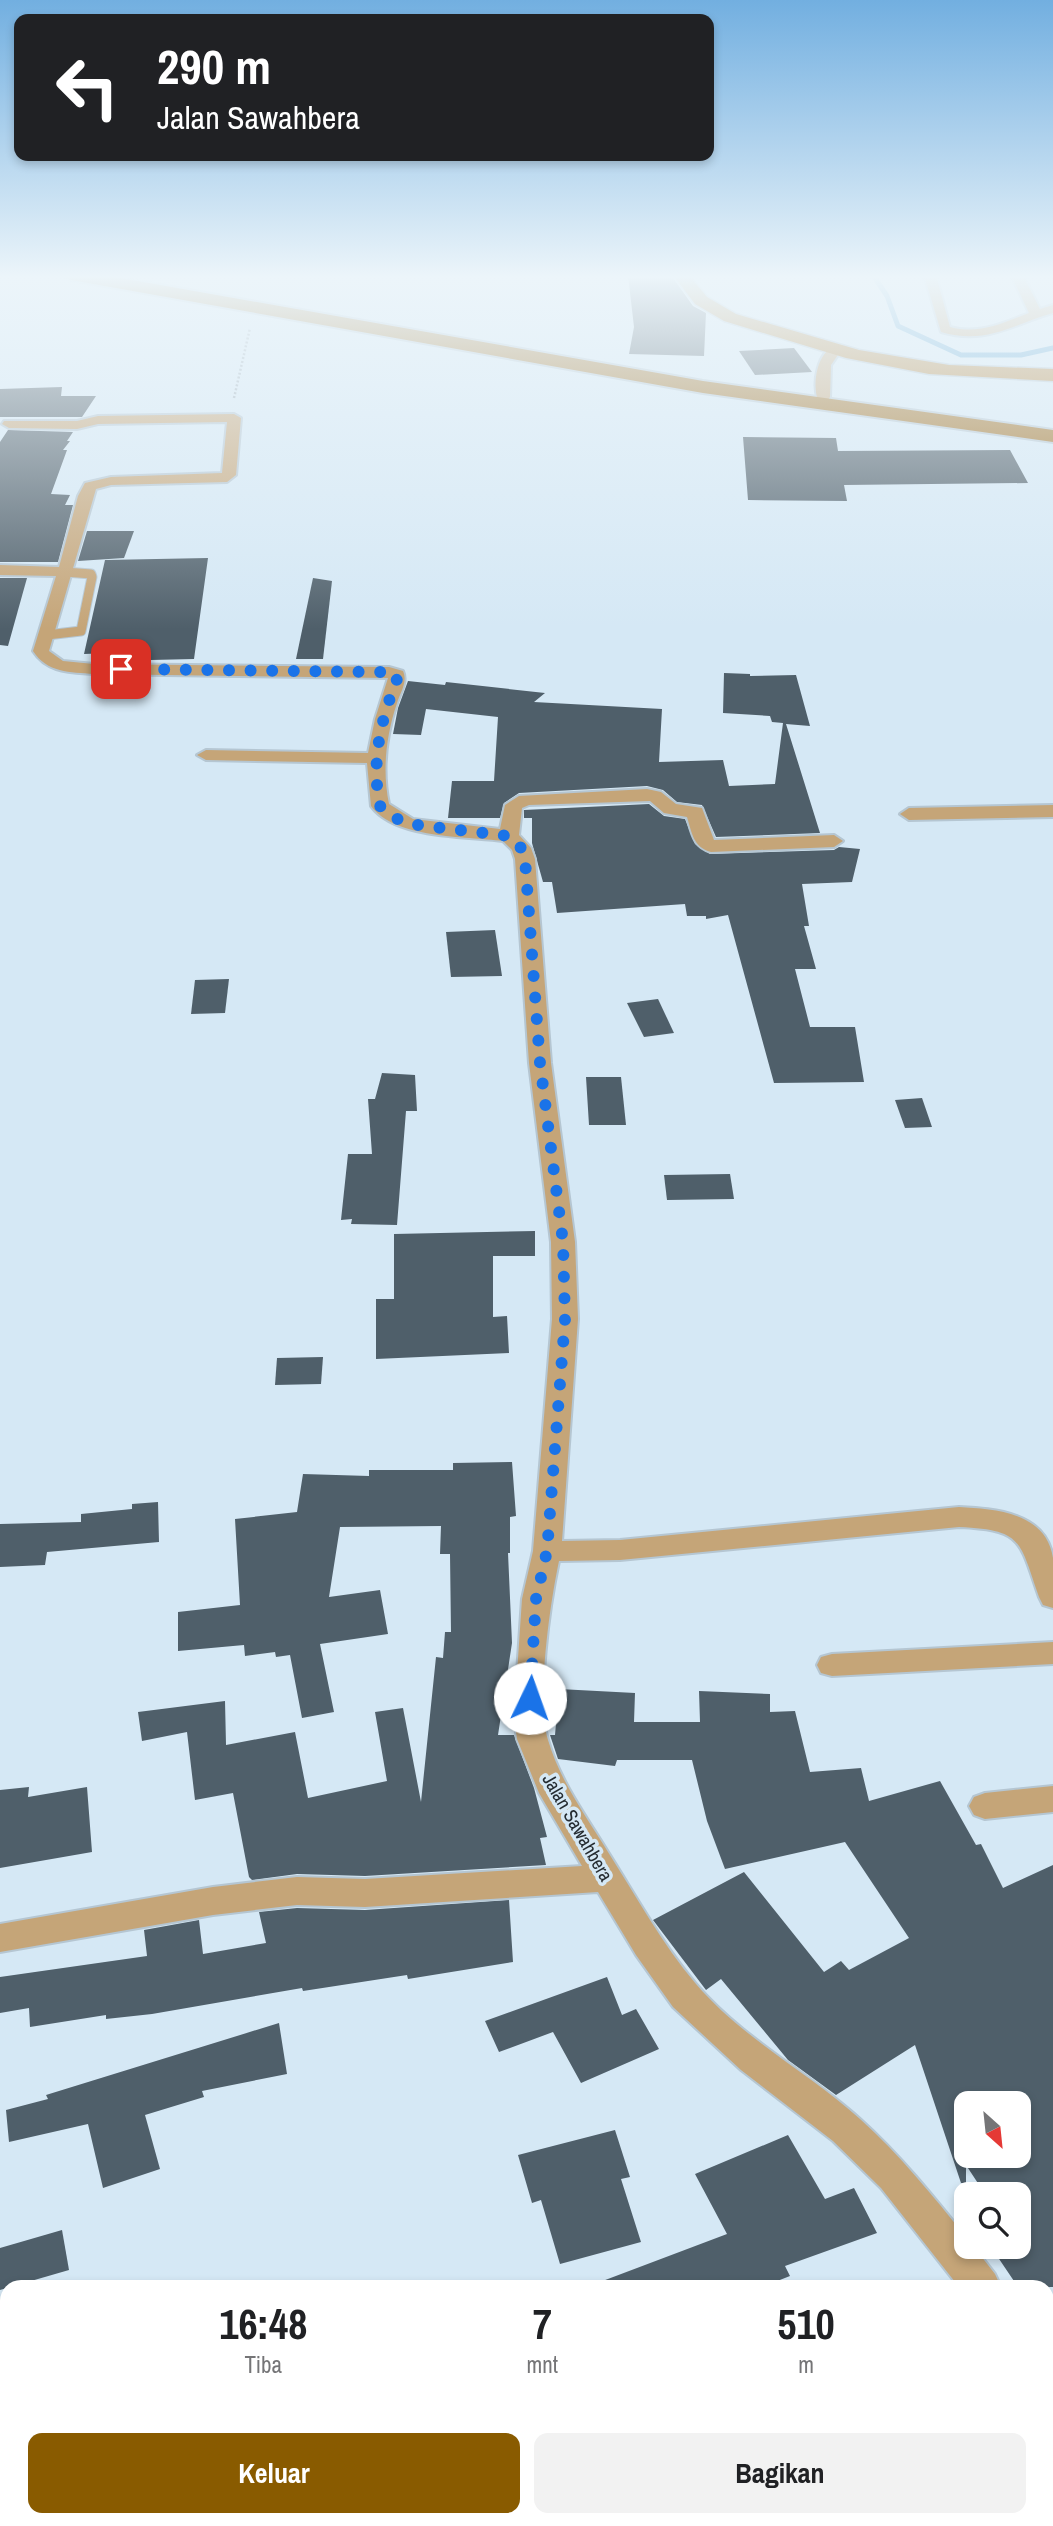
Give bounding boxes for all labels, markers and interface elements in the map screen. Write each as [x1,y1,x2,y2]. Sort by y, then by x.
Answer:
text: 290 m [157,33,271,99]
icon: left [42,42,133,133]
text: Jalan Sawahbera [157,96,360,139]
pin [91,639,151,699]
icon: arrive [102,650,140,688]
position arrow [493,1661,567,1735]
street label: Jalan Sawahbera [537,1768,620,1886]
north arrow [954,2091,1031,2168]
map controls [954,2091,1031,2259]
button: search [954,2182,1031,2259]
text: 16:48 [219,2296,307,2352]
text: 7 [533,2296,552,2352]
text: 510 [777,2296,835,2352]
text: Tiba [245,2349,282,2380]
text: mnt [527,2349,558,2380]
text: m [798,2349,814,2380]
button: Keluar [28,2433,520,2513]
button: Bagikan [534,2433,1026,2513]

